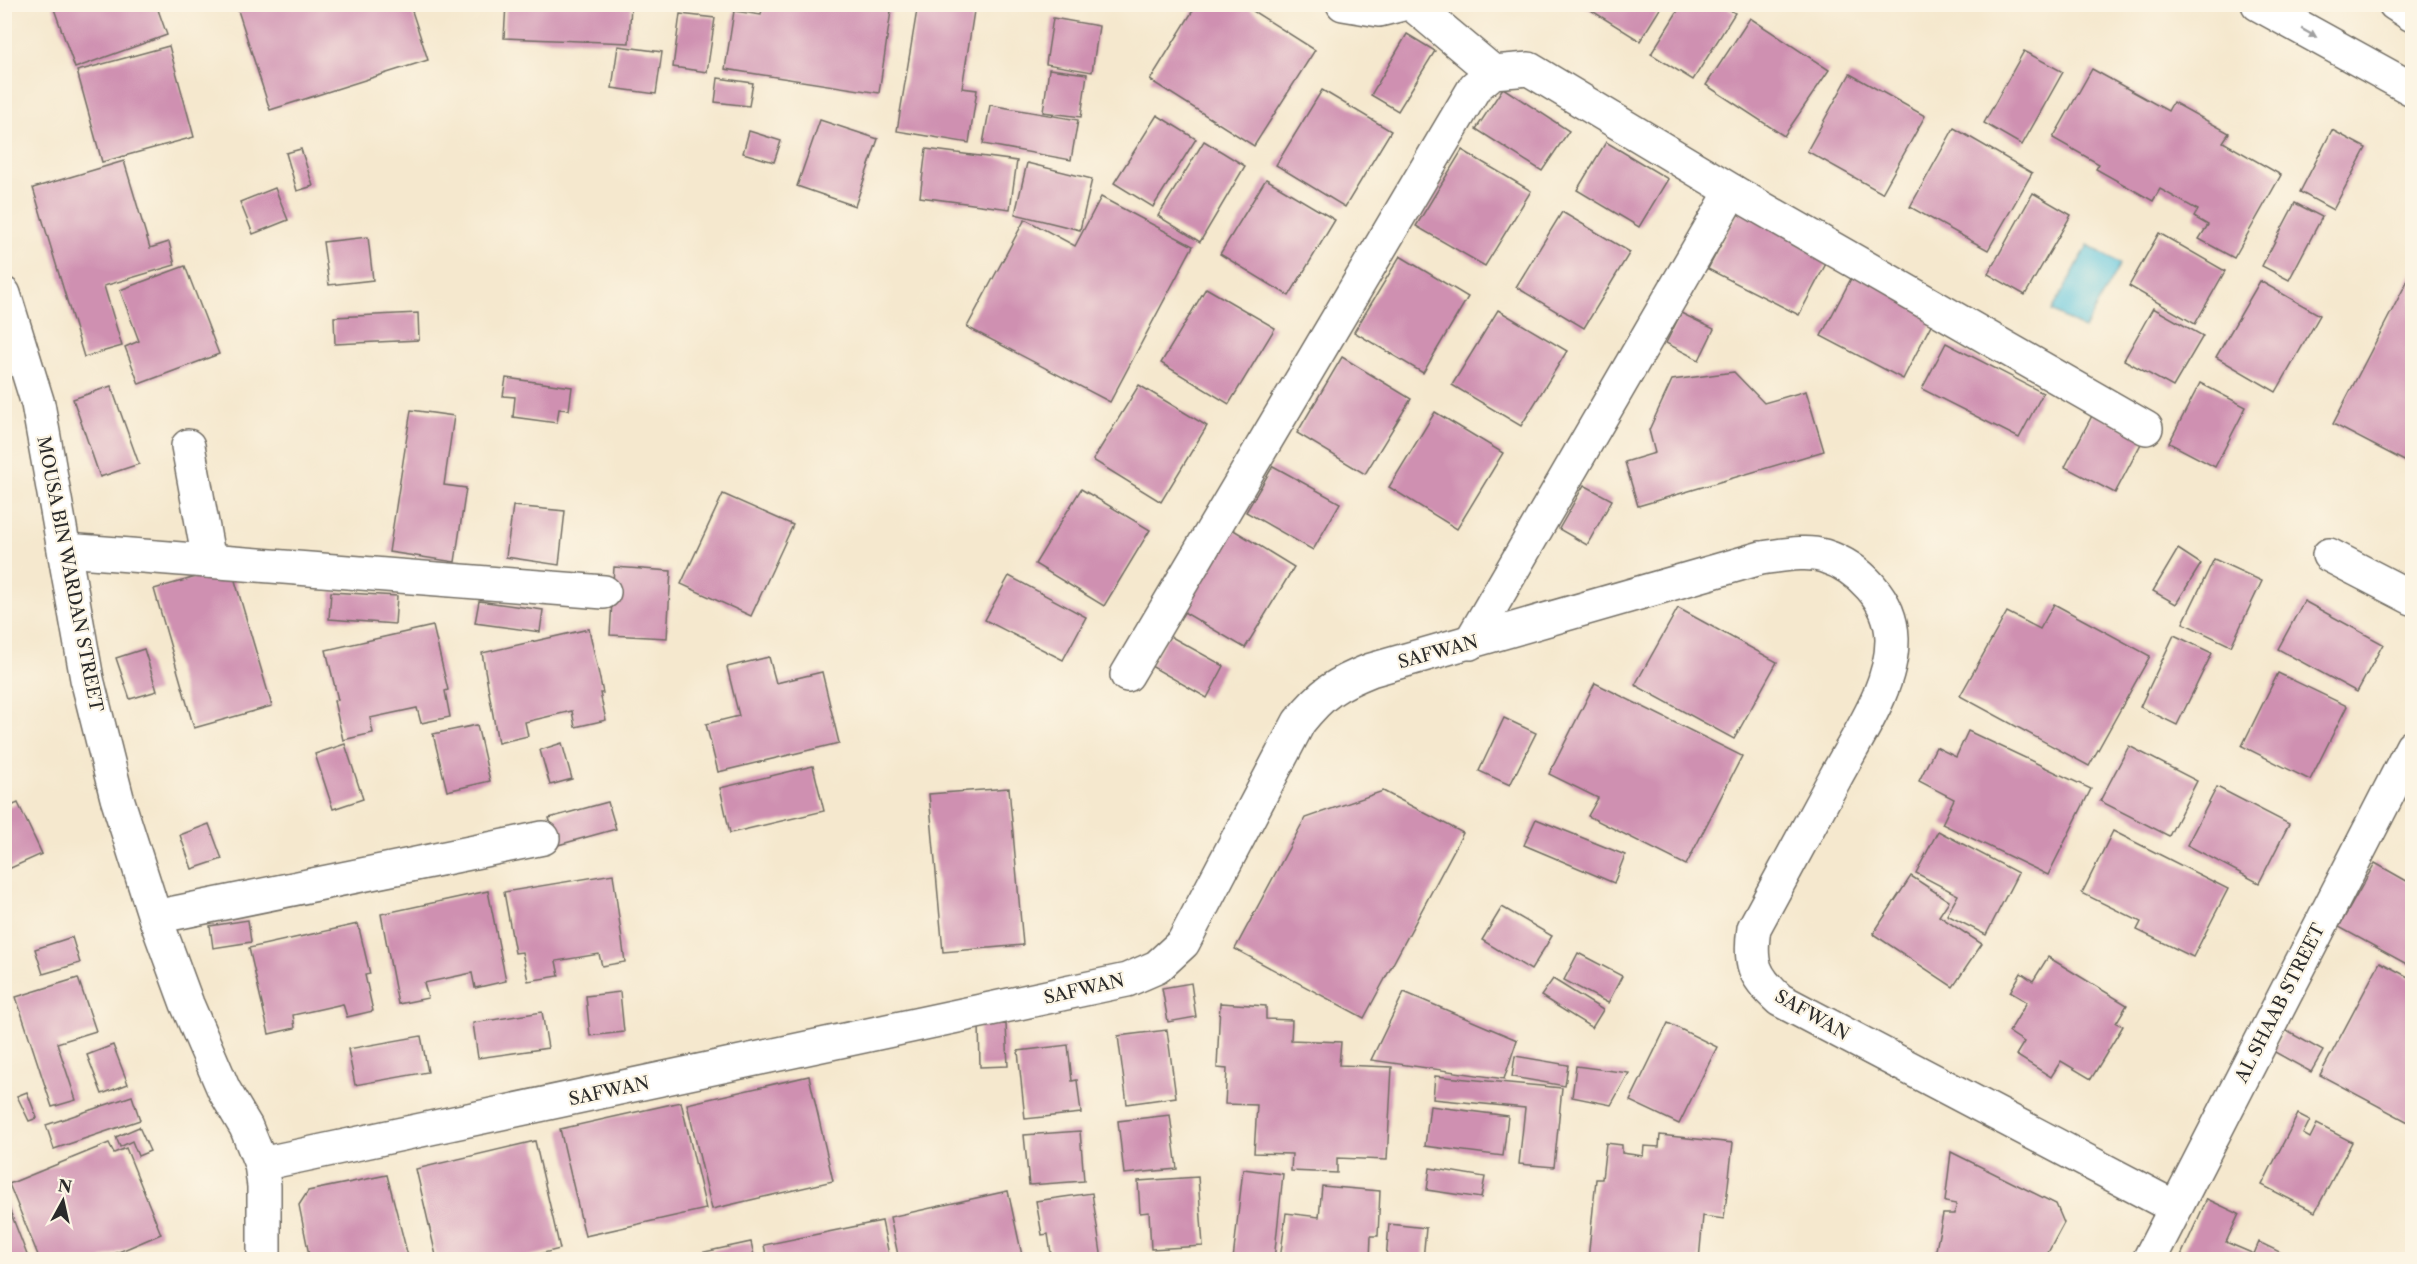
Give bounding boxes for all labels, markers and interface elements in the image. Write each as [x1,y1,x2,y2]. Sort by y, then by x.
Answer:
one-way arrow [2301,28,2318,38]
street label: MOUSA BIN WARDAN STREET [32,434,108,714]
street label: SAFWAN [1396,631,1481,673]
street label: AL SHAAB STREET [2230,919,2330,1087]
street label: SAFWAN [1042,969,1127,1009]
street label: SAFWAN [1771,985,1853,1045]
street label: SAFWAN [567,1072,652,1110]
north arrow [33,1171,93,1231]
text: N [57,1175,73,1197]

